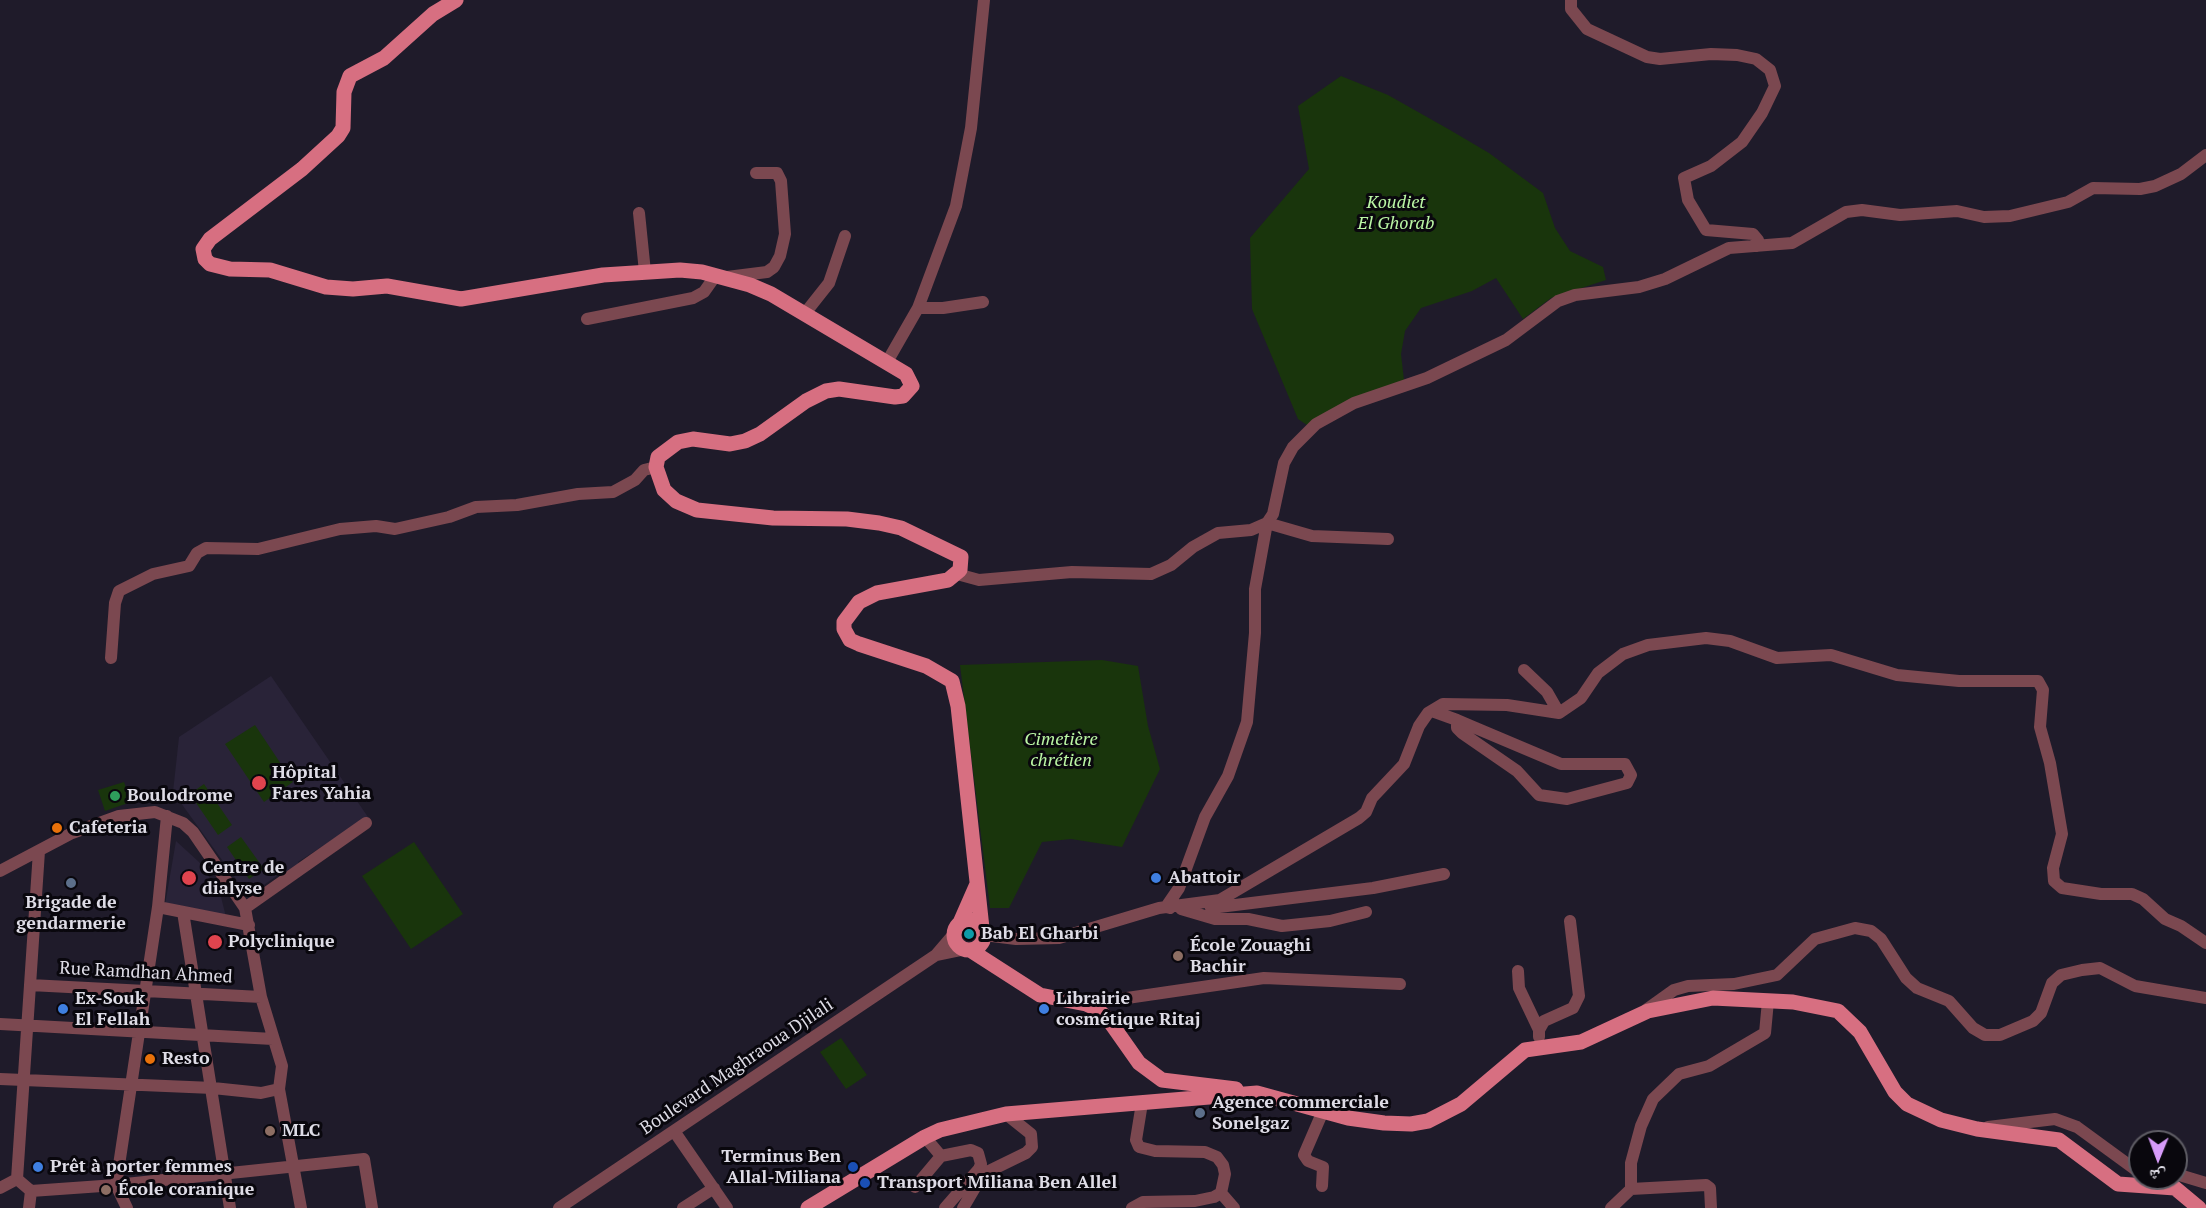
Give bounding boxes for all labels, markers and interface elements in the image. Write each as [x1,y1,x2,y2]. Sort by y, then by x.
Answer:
park label: Koudiet El Ghorab [1358,192,1434,234]
park label: Cimetière chrétien [1024,729,1098,771]
place label: Hôpital Fares Yahia [272,762,371,804]
marker: Hôpital Fares Yahia [250,774,268,792]
place label: Boulodrome [127,785,233,807]
marker: Boulodrome [108,789,122,803]
place label: Cafeteria [69,817,147,839]
marker: Cafeteria [50,821,64,835]
place label: Centre de dialyse [202,857,285,900]
place label: Abattoir [1168,867,1240,889]
marker: Centre de dialyse [180,869,198,887]
marker: Abattoir [1149,871,1163,885]
marker: Brigade de gendarmerie [64,876,78,890]
place label: Brigade de gendarmerie [16,892,126,934]
place label: Bab El Gharbi [981,923,1098,945]
marker: Bab El Gharbi [962,927,976,941]
place label: Polyclinique [228,931,335,953]
marker: Polyclinique [206,933,224,951]
place label: École Zouaghi Bachir [1190,935,1311,978]
marker: École Zouaghi Bachir [1171,949,1185,963]
street label: Rue Ramdhan Ahmed [59,958,233,988]
place label: Ex-Souk El Fellah [75,988,150,1030]
place label: Librairie cosmétique Ritaj [1056,988,1201,1030]
street label: Boulevard Maghraoua Djilali [636,994,838,1140]
marker: Ex-Souk El Fellah [56,1002,70,1016]
marker: Librairie cosmétique Ritaj [1037,1002,1051,1016]
place label: Resto [162,1048,210,1070]
marker: Resto [143,1052,157,1066]
place label: Agence commerciale Sonelgaz [1212,1092,1389,1134]
marker: Agence commerciale Sonelgaz [1193,1106,1207,1120]
place label: MLC [282,1120,321,1142]
marker: MLC [263,1124,277,1138]
north arrow [2128,1130,2188,1190]
place label: Terminus Ben Allal-Miliana [721,1146,841,1188]
place label: Prêt à porter femmes [50,1156,232,1178]
marker: Prêt à porter femmes [31,1160,45,1174]
marker: Terminus Ben Allal-Miliana [846,1160,860,1174]
text: ش [2149,1165,2166,1187]
place label: Transport Miliana Ben Allel [877,1172,1117,1194]
marker: Transport Miliana Ben Allel [858,1176,872,1190]
place label: École coranique [118,1179,254,1201]
marker: École coranique [99,1183,113,1197]

